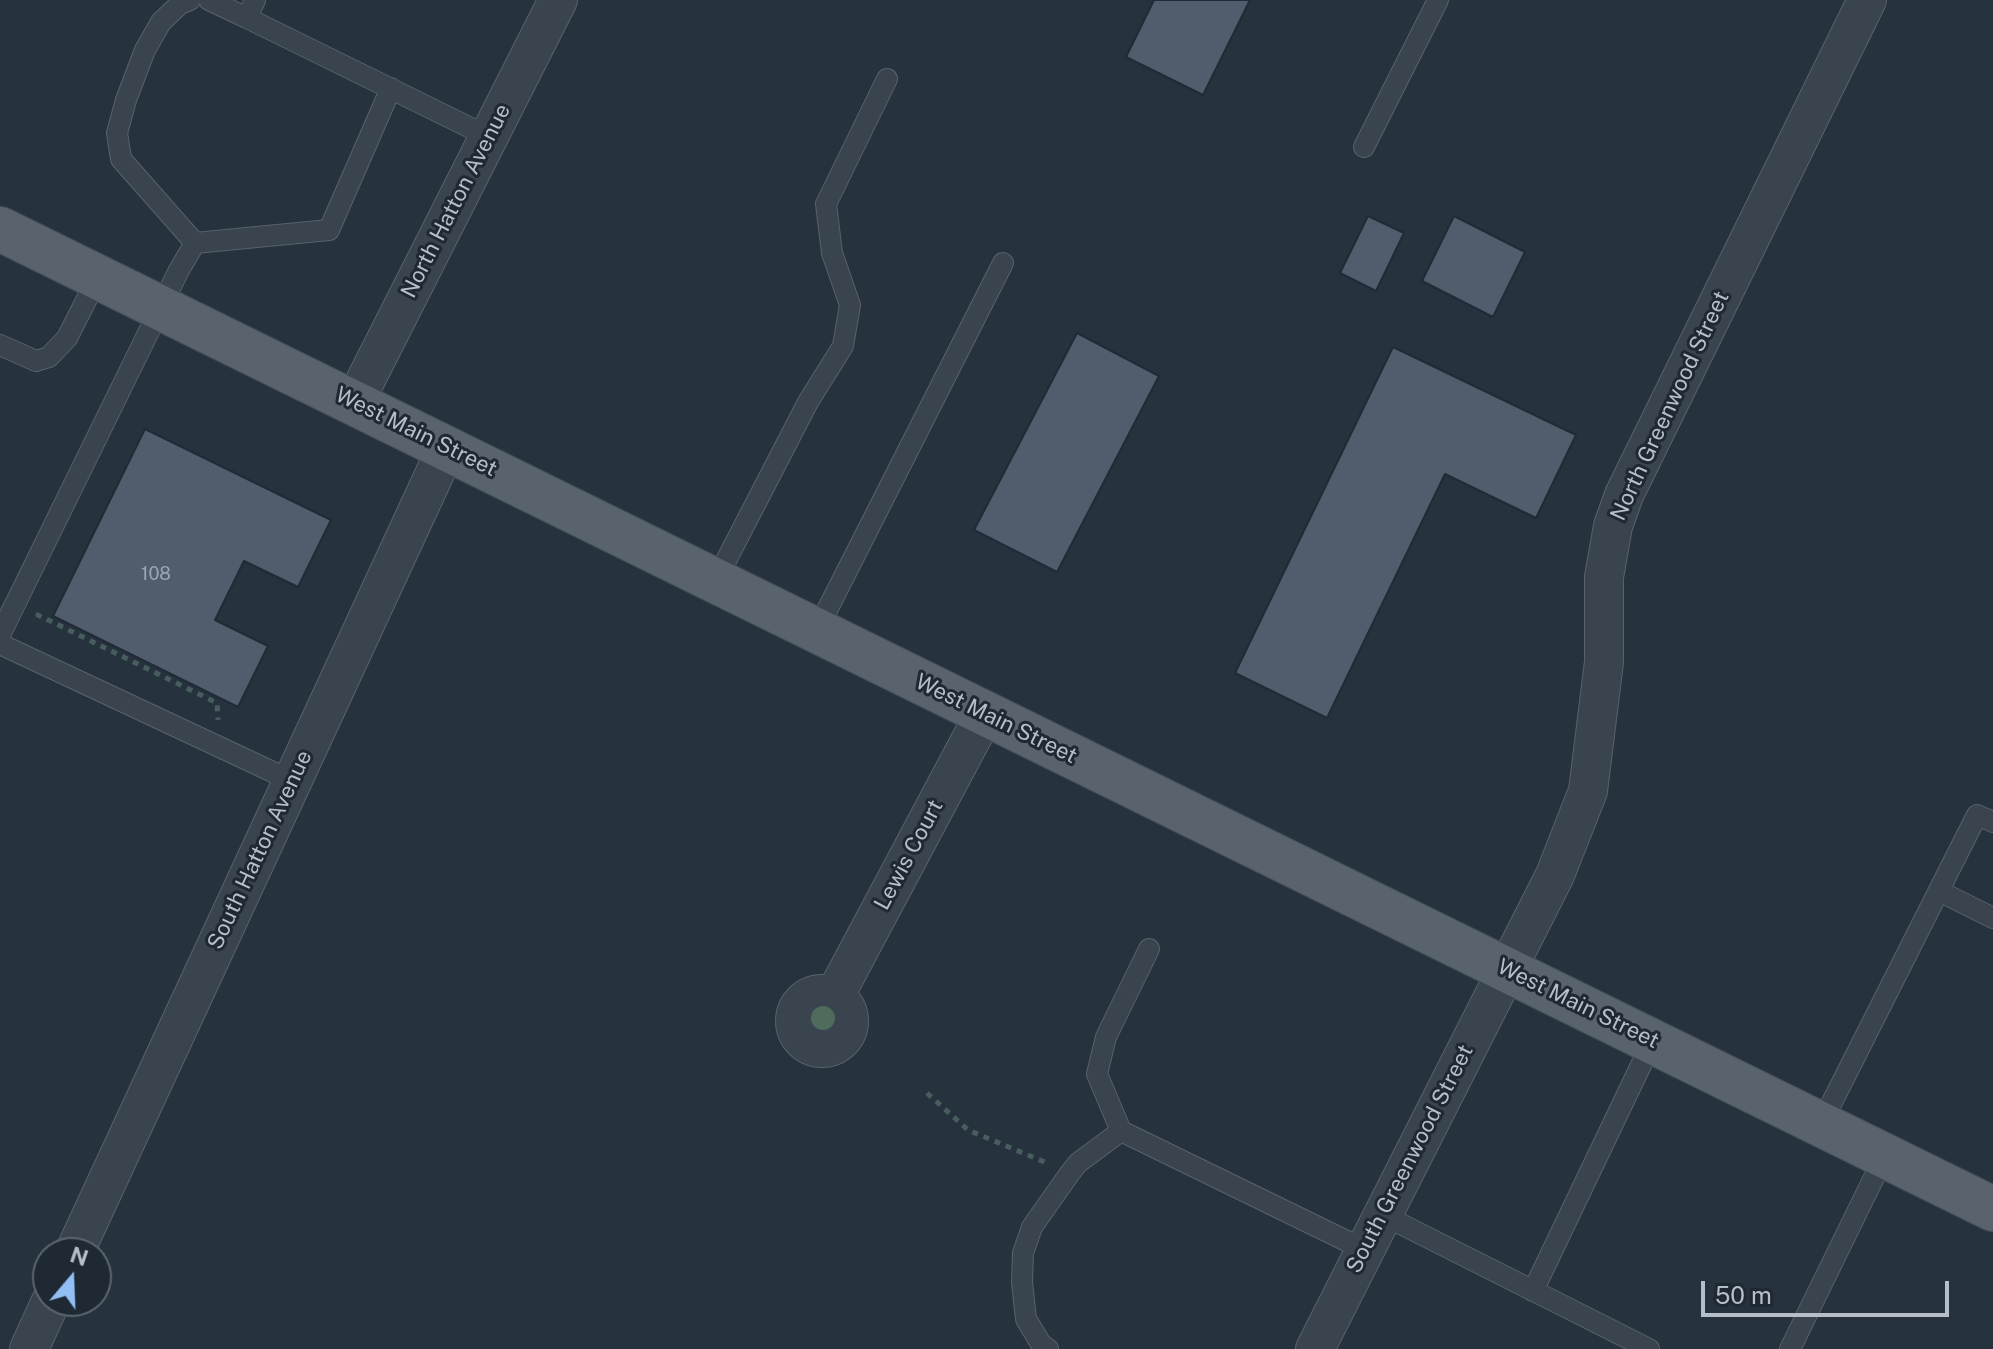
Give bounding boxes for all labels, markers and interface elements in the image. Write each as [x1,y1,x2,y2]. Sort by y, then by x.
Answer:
street label: North Hatton Avenue [396,100,516,302]
street label: North Greenwood Street [1605,287,1735,525]
street label: West Main Street [331,381,501,483]
house number: 108 [141,563,171,585]
street label: West Main Street [911,668,1081,770]
street label: South Hatton Avenue [202,746,318,954]
street label: Lewis Court [869,795,949,915]
street label: West Main Street [1493,953,1663,1055]
street label: South Greenwood Street [1341,1040,1479,1278]
north arrow [32,1237,112,1317]
text: N [67,1241,92,1271]
scale bar [1705,1265,1953,1315]
text: 50 m [1715,1281,1772,1309]

